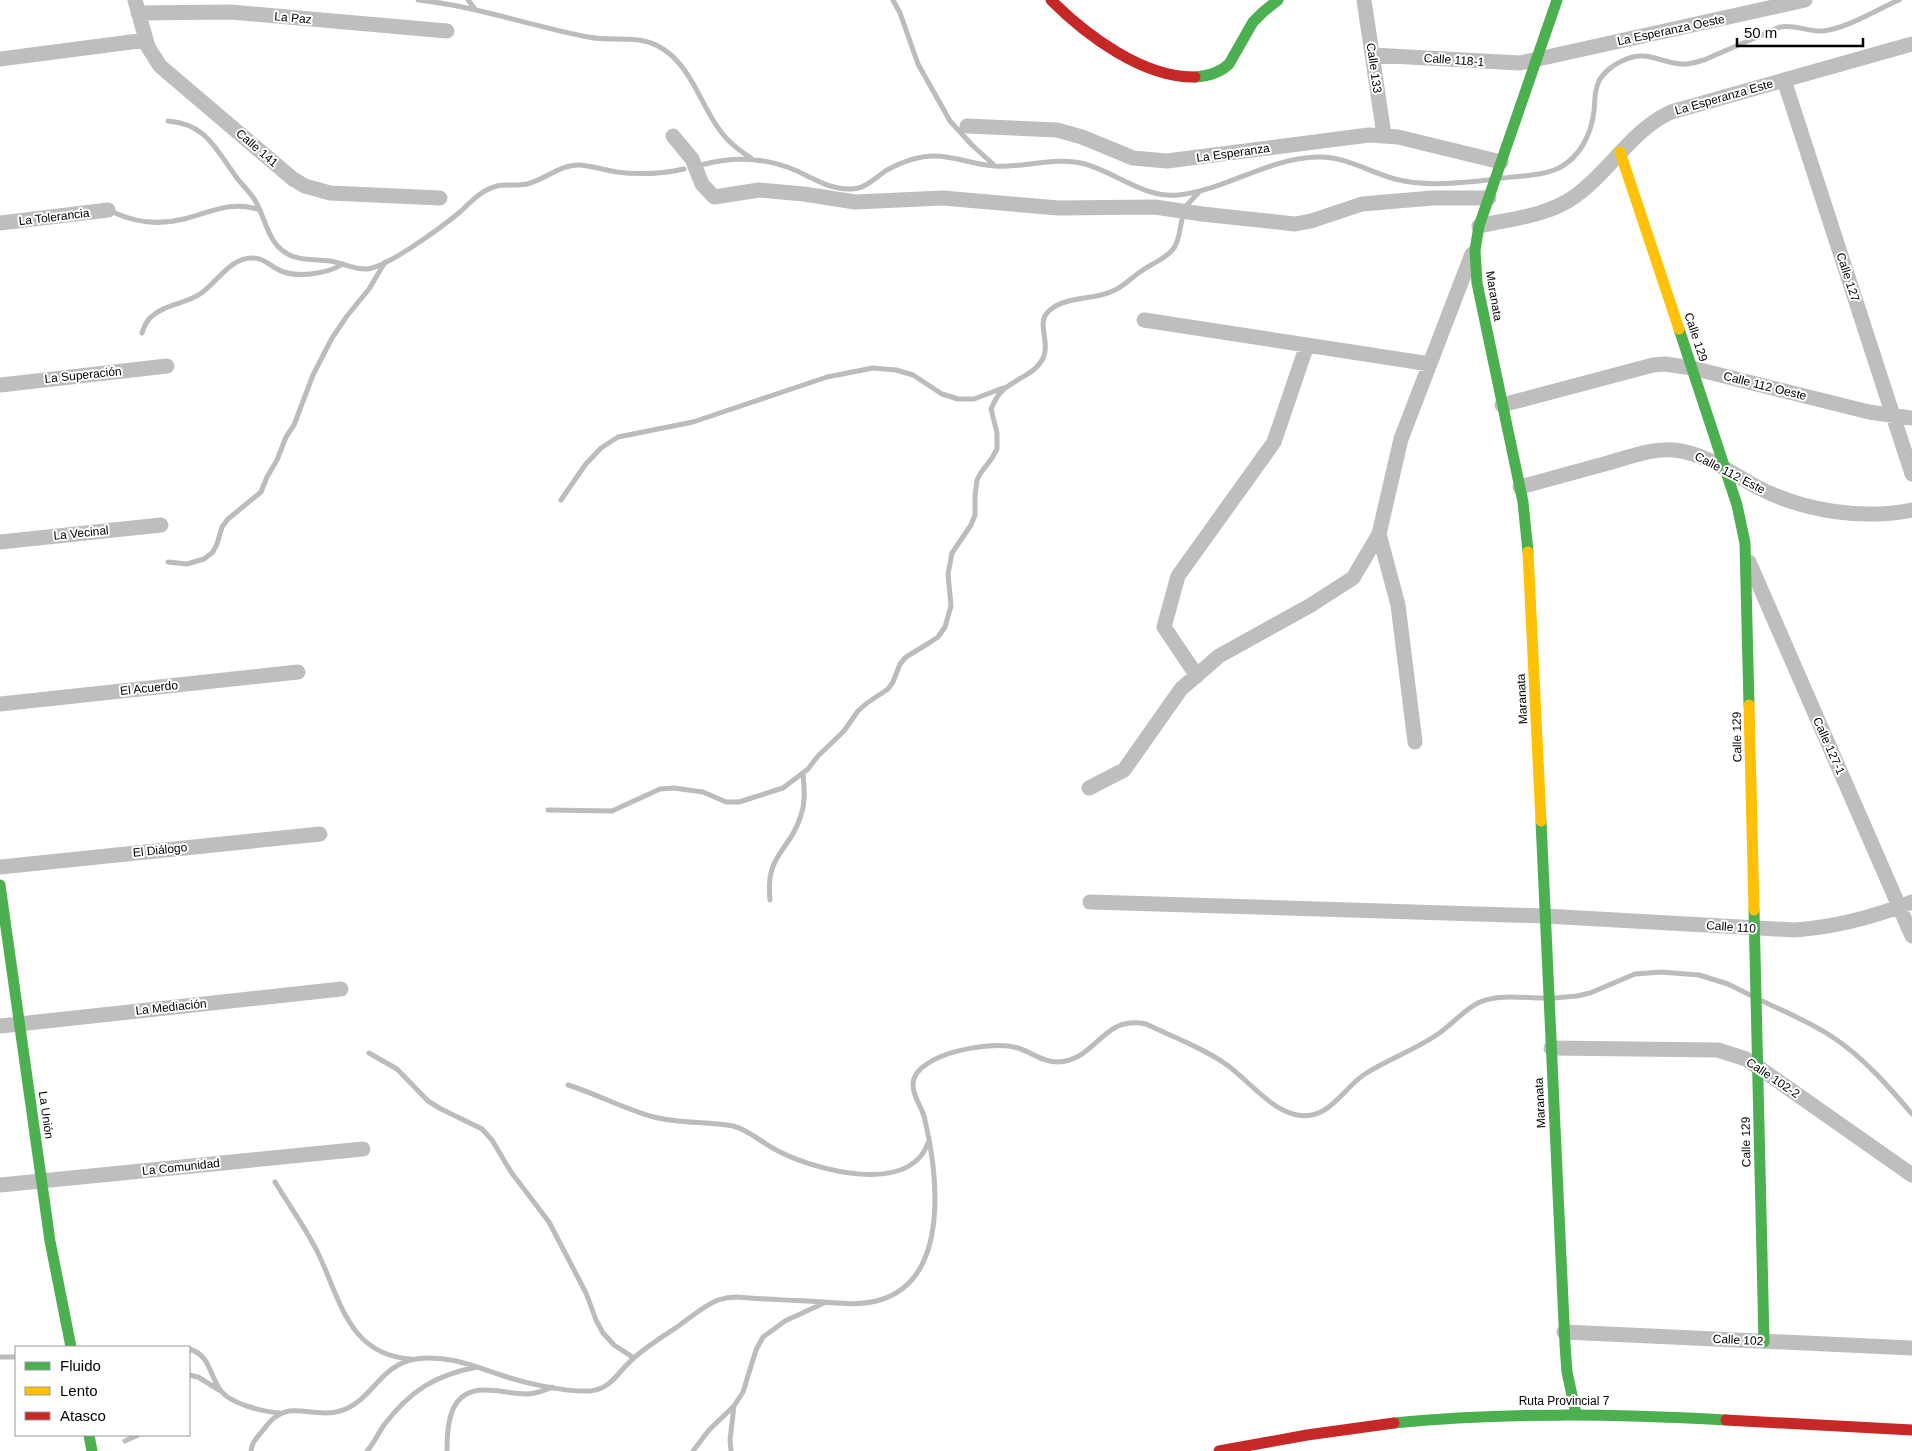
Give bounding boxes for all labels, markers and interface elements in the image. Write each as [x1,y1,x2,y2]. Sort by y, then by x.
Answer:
street label: La Paz [274,9,312,27]
street label: La Esperanza Oeste [1616,12,1726,48]
scale bar [1737,15,1863,47]
text: 50 m [1744,24,1777,41]
street label: Calle 133 [1364,42,1385,94]
street label: Calle 118-1 [1423,51,1485,69]
street label: La Esperanza Este [1673,76,1775,118]
street label: Calle 141 [233,126,281,170]
street label: La Esperanza [1195,141,1271,165]
street label: La Tolerancia [18,206,90,228]
street label: Calle 127 [1834,251,1863,304]
street label: Maranata [1483,270,1505,322]
street label: Calle 129 [1682,311,1711,364]
street label: La Superación [44,364,122,386]
street label: Calle 112 Oeste [1722,369,1808,403]
street label: Calle 112 Este [1692,449,1768,497]
street label: La Vecinal [53,523,109,543]
street label: Maranata [1514,673,1530,725]
street label: El Acuerdo [119,678,179,698]
street label: Calle 129 [1730,711,1744,762]
street label: Calle 127-1 [1810,715,1848,777]
street label: El Diálogo [132,840,188,860]
street label: Calle 110 [1706,918,1757,936]
street label: La Mediación [135,996,207,1018]
street label: Calle 102-2 [1744,1055,1803,1101]
street label: Maranata [1532,1077,1548,1129]
street label: La Unión [36,1090,56,1140]
street label: Calle 129 [1739,1116,1753,1167]
street label: La Comunidad [141,1156,221,1178]
street label: Calle 102 [1712,1332,1764,1348]
legend [15,1346,190,1436]
text: Fluido [60,1357,101,1374]
text: Lento [60,1382,98,1399]
street label: Ruta Provincial 7 [1519,1394,1610,1408]
text: Atasco [60,1407,106,1424]

